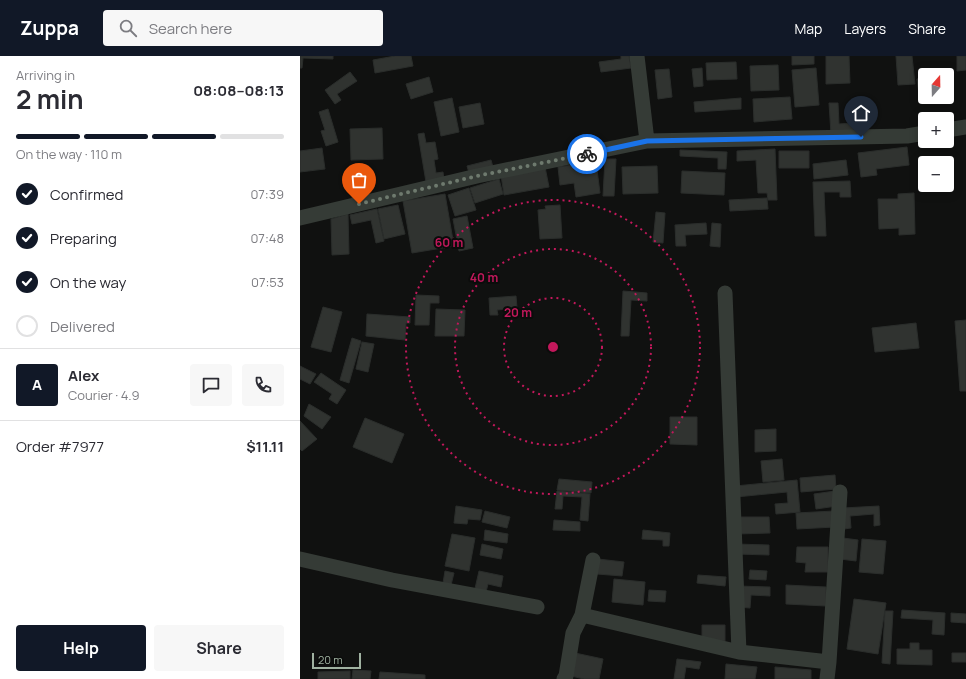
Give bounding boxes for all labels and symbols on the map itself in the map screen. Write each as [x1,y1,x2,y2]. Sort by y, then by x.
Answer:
north arrow [918,68,954,104]
pin [844,96,878,137]
courier [567,134,607,174]
pin [342,163,376,204]
text: 60 m [435,234,463,251]
text: 40 m [470,269,498,286]
text: 20 m [504,304,532,321]
centre of rings [546,340,560,354]
scale bar [312,651,361,670]

